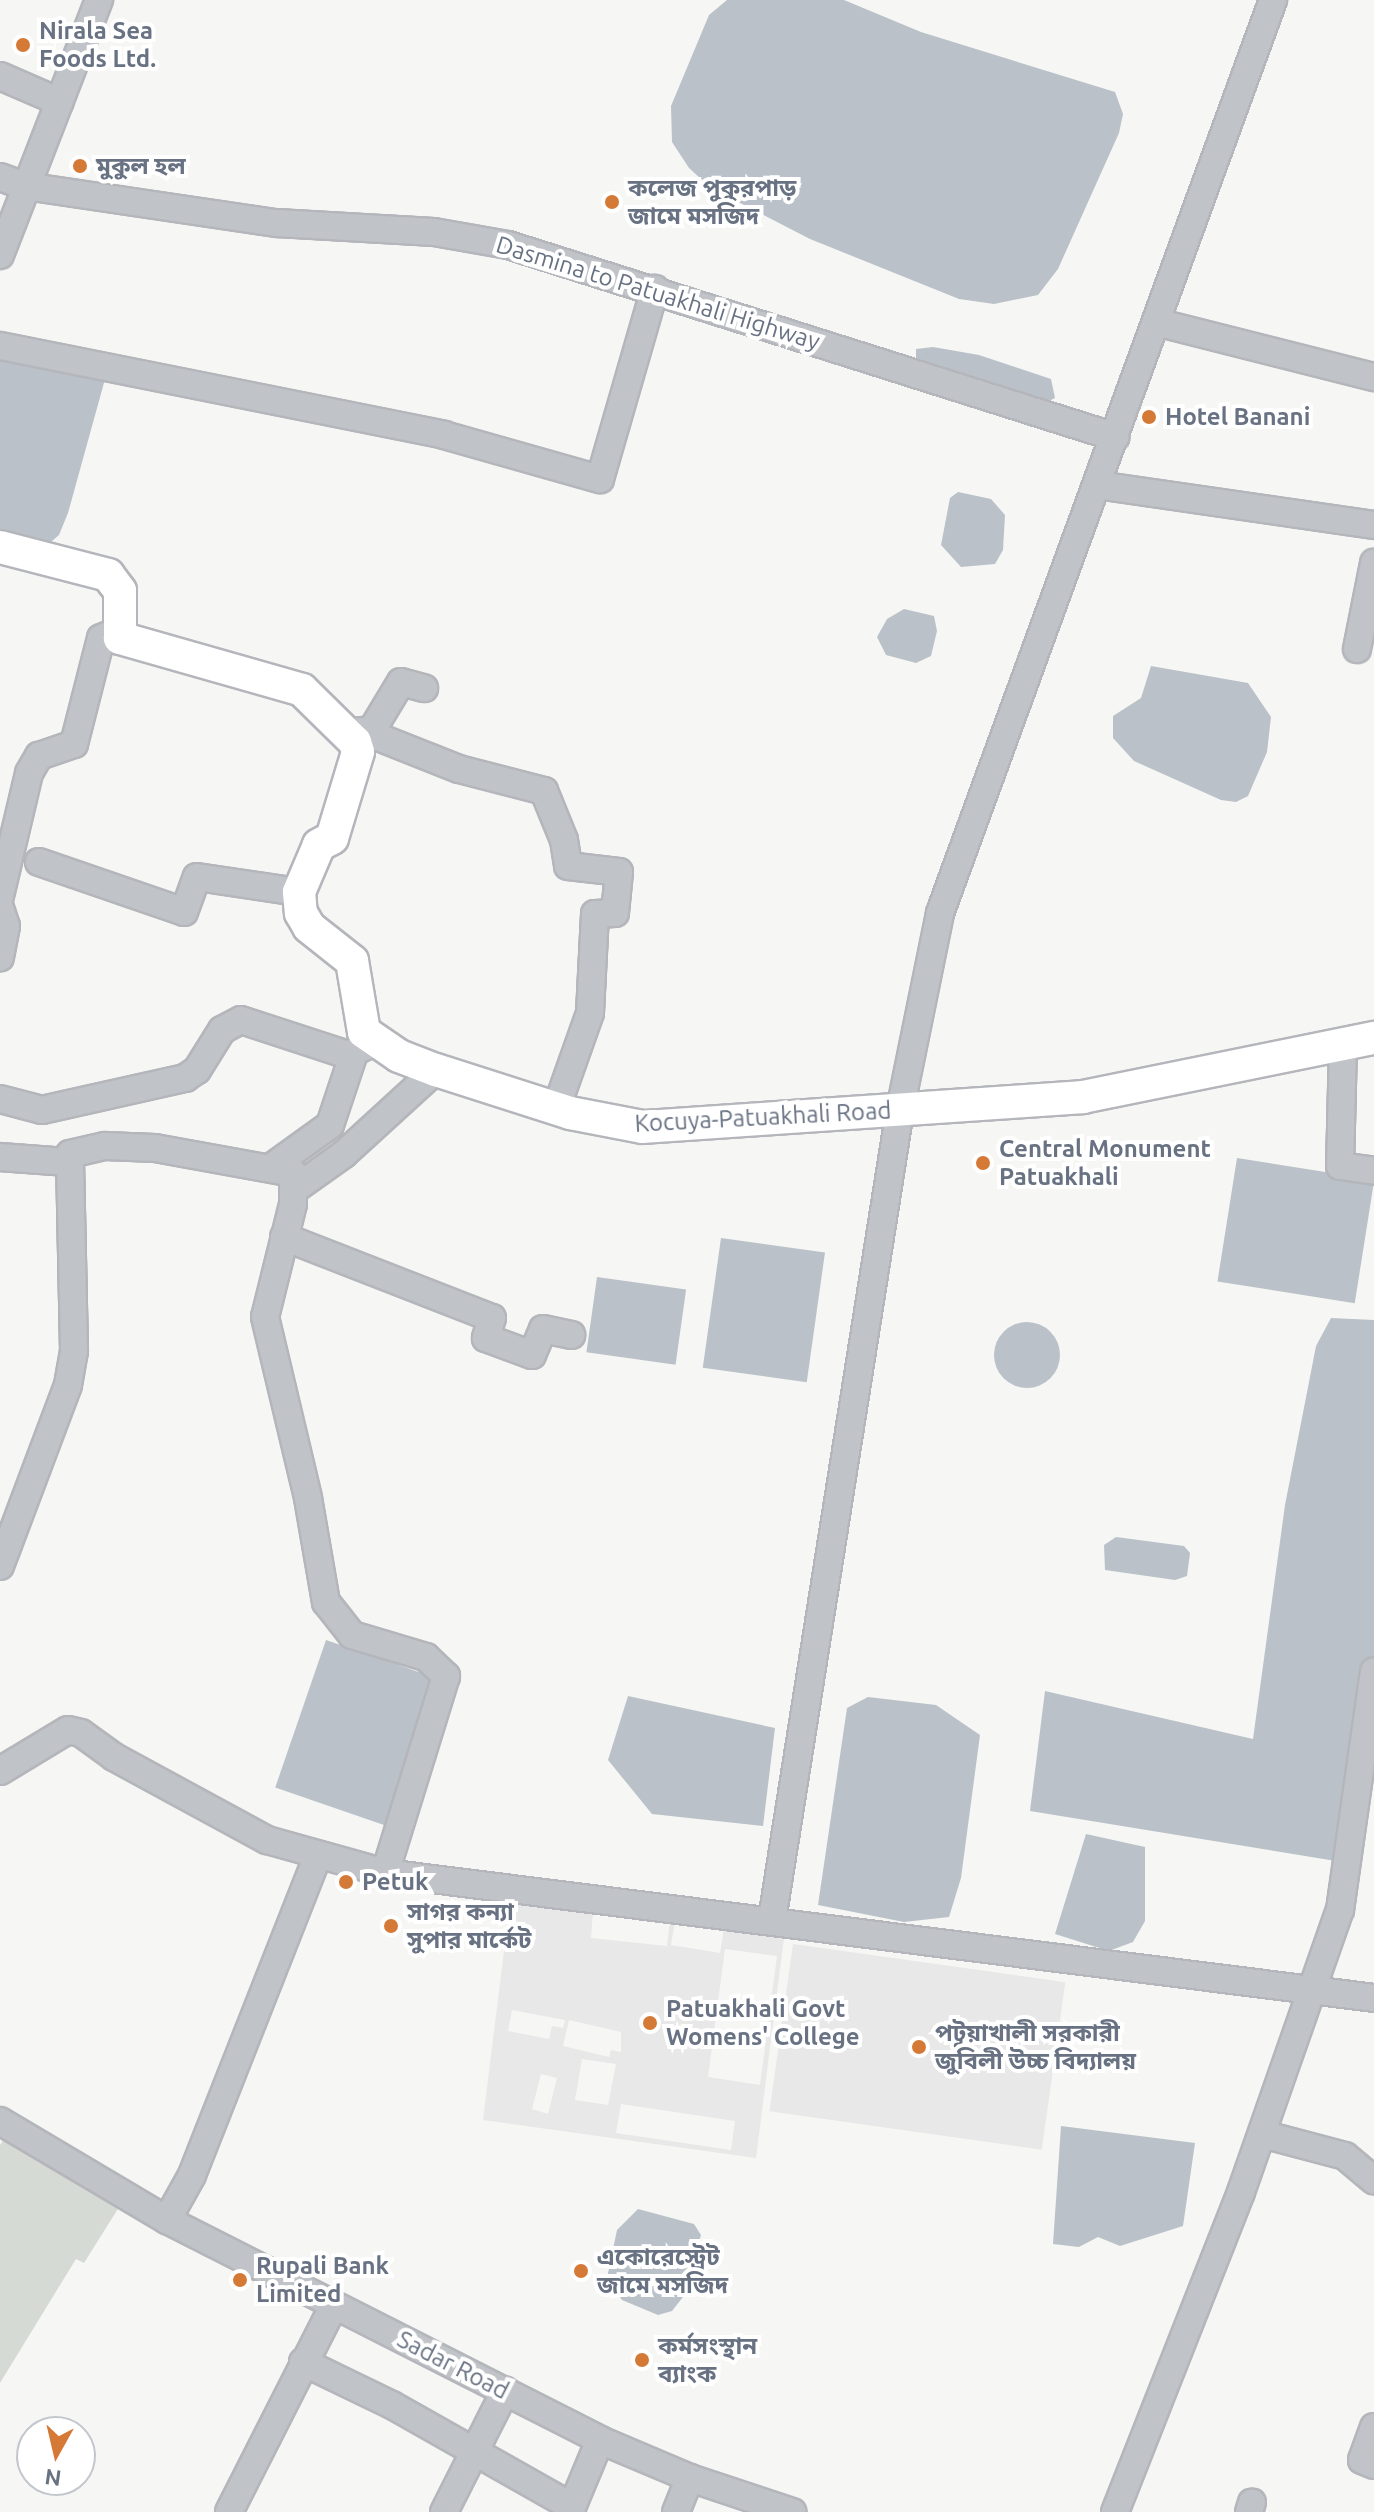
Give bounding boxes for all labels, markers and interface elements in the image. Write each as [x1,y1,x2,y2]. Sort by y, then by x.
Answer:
place label: Nirala Sea Foods Ltd. [39,17,156,73]
marker: Nirala Sea Foods Ltd. [14,36,32,54]
place label: মুকুল হল [96,152,186,180]
marker: মুকুল হল [71,157,89,175]
place label: কলেজ পুকুরপাড় জামে মসজিদ [628,174,796,230]
marker: কলেজ পুকুরপাড় জামে মসজিদ [603,193,621,211]
street label: Dasmina to Patuakhali Highway [493,230,823,356]
place label: Hotel Banani [1165,403,1310,431]
marker: Hotel Banani [1140,408,1158,426]
street label: Kocuya-Patuakhali Road [634,1096,892,1138]
place label: Central Monument Patuakhali [999,1135,1211,1191]
marker: Central Monument Patuakhali [974,1154,992,1172]
place label: Petuk [362,1868,428,1896]
marker: Petuk [337,1873,355,1891]
place label: সাগর কন্যা সুপার মার্কেট [407,1898,531,1954]
marker: সাগর কন্যা সুপার মার্কেট [382,1917,400,1935]
place label: Patuakhali Govt Womens' College [666,1995,860,2051]
marker: Patuakhali Govt Womens' College [641,2014,659,2032]
place label: পটুয়াখালী সরকারী জুবিলী উচ্চ বিদ্যালয় [935,2019,1136,2075]
marker: পটুয়াখালী সরকারী জুবিলী উচ্চ বিদ্যালয় [910,2038,928,2056]
place label: একোরেস্ট্রেট জামে মসজিদ [597,2243,728,2299]
place label: Rupali Bank Limited [256,2252,389,2308]
marker: একোরেস্ট্রেট জামে মসজিদ [572,2262,590,2280]
marker: Rupali Bank Limited [231,2271,249,2289]
street label: Sadar Road [392,2325,514,2405]
place label: কর্মসংস্থান ব্যাংক [658,2332,757,2388]
marker: কর্মসংস্থান ব্যাংক [633,2351,651,2369]
north arrow [16,2416,96,2496]
text: N [43,2465,63,2492]

